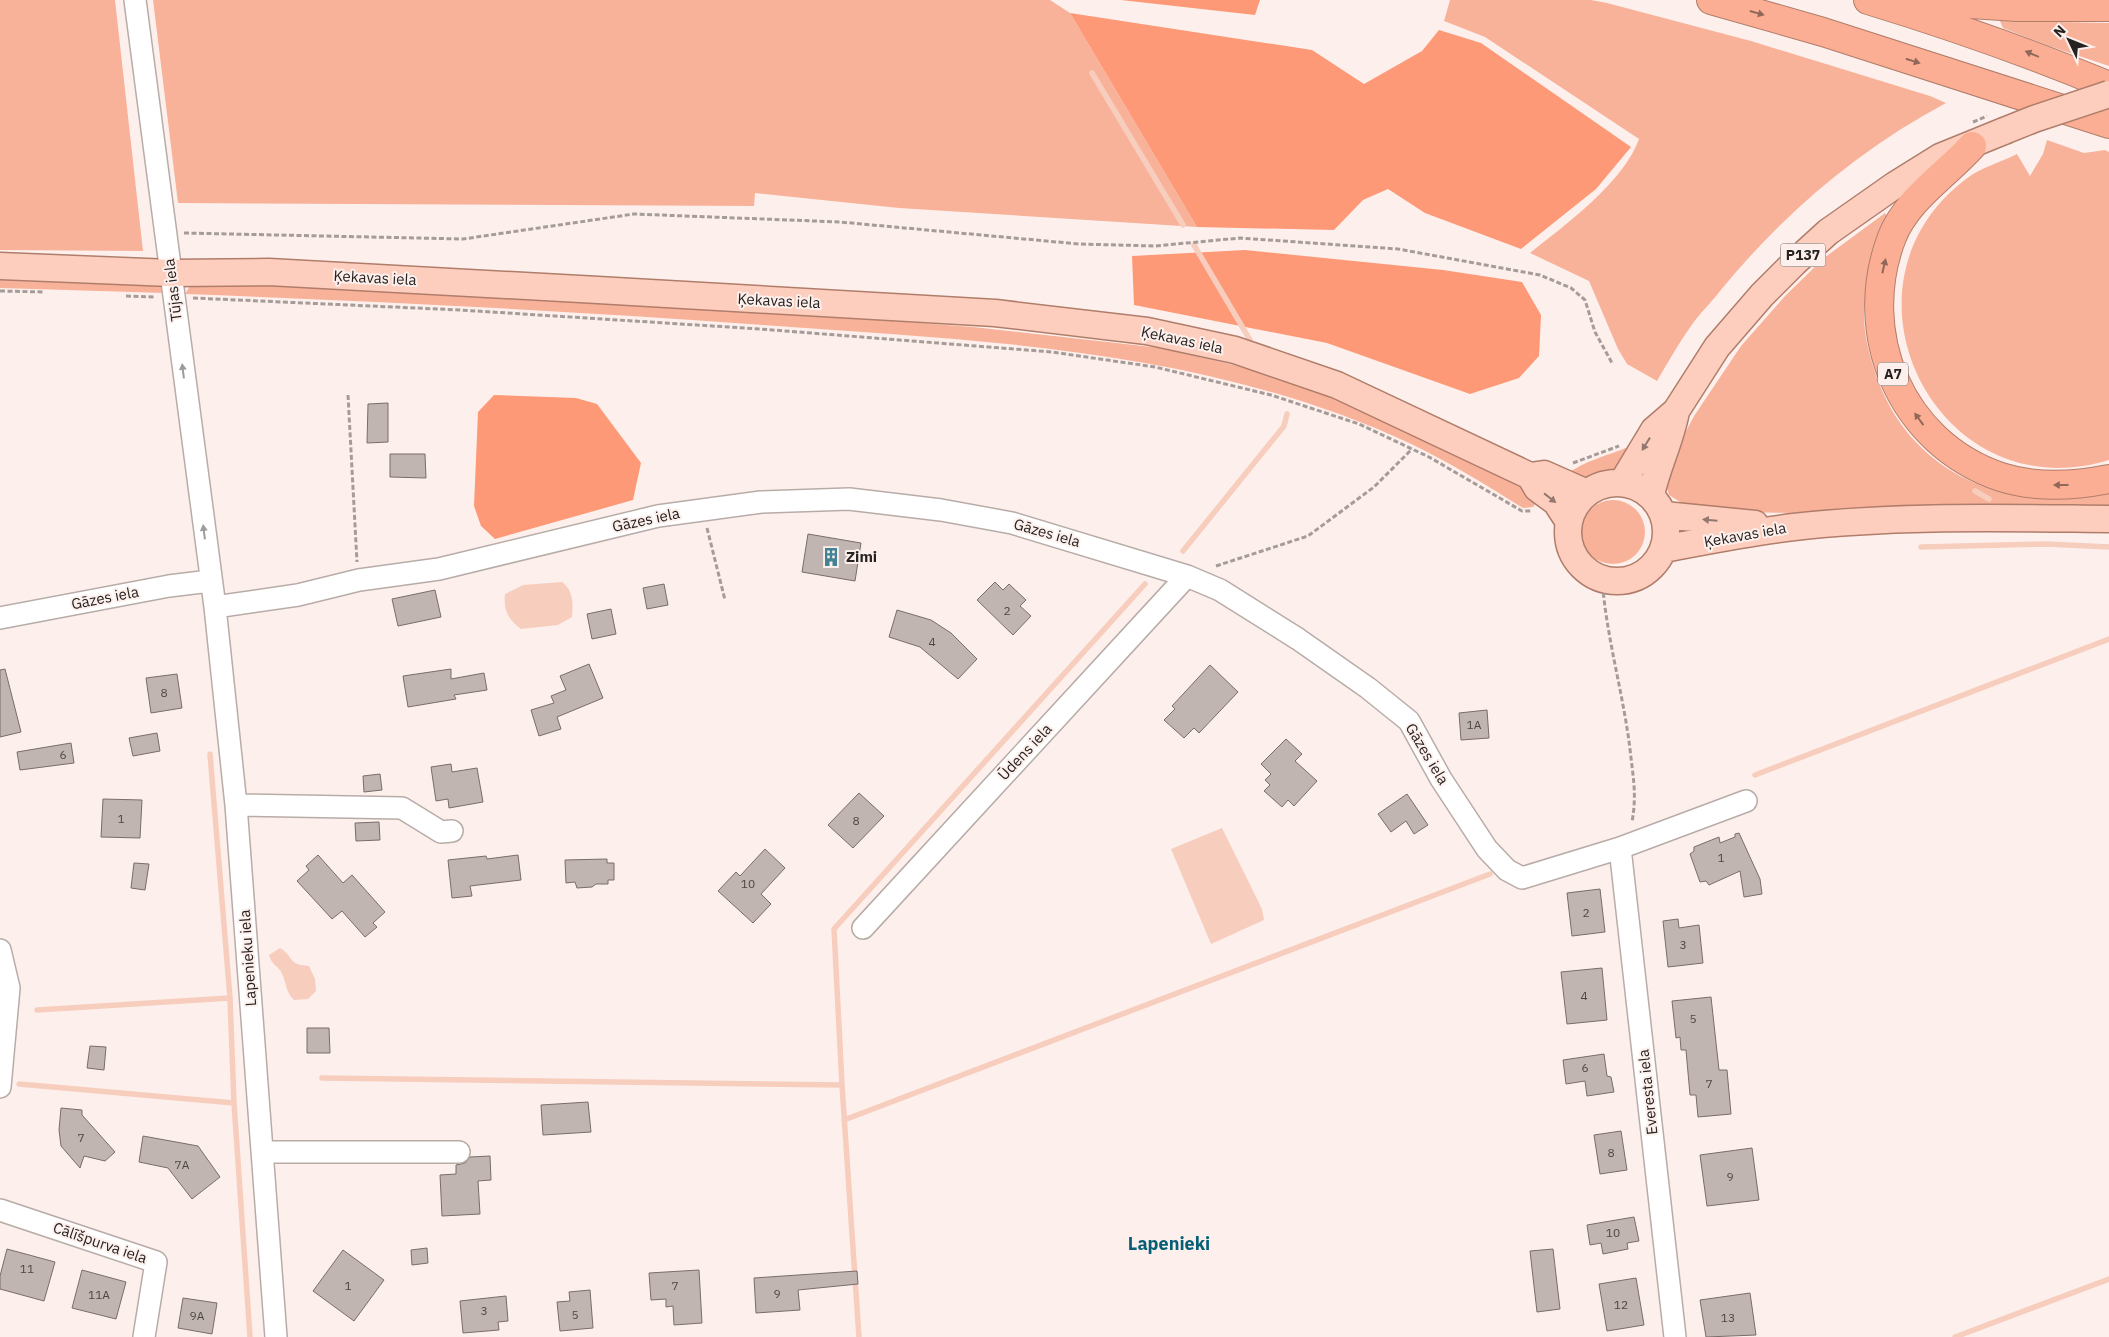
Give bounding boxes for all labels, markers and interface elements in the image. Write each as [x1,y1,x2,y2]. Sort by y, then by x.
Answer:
one-way arrow [1750,10,1765,18]
north arrow [2044,15,2094,65]
text: N [2049,21,2070,41]
one-way arrow [2025,49,2039,57]
one-way arrow [1905,57,1920,65]
road number: P137 [1780,244,1826,266]
street label: Tūjas iela [159,258,186,322]
one-way arrow [1880,259,1888,274]
street label: Ķekavas iela [333,266,417,289]
street label: Ķekavas iela [737,289,821,312]
street label: Ķekavas iela [1139,322,1225,357]
road number: A7 [1878,362,1908,386]
one-way arrow [179,363,187,379]
one-way arrow [1914,412,1924,426]
one-way arrow [1641,438,1650,451]
one-way arrow [2053,481,2069,489]
one-way arrow [1544,493,1557,503]
street label: Gāzes iela [610,503,681,536]
street label: Gāzes iela [1012,514,1083,551]
one-way arrow [1702,515,1718,523]
street label: Ķekavas iela [1702,518,1788,551]
one-way arrow [200,524,208,540]
building icon: Zimi [820,546,842,568]
place label: Zimi [846,547,877,566]
street label: Gāzes iela [70,582,140,613]
house number: 2 [1003,603,1011,618]
house number: 4 [928,634,936,649]
house number: 8 [160,685,168,700]
house number: 1A [1467,717,1482,732]
street label: Ūdens iela [994,719,1056,784]
street label: Gāzes iela [1402,720,1453,788]
house number: 6 [59,747,67,762]
house number: 1 [117,811,125,826]
house number: 8 [852,813,860,828]
house number: 1 [1717,850,1725,865]
house number: 10 [741,876,755,891]
house number: 2 [1582,905,1590,920]
street label: Lapenieku iela [235,909,260,1007]
house number: 3 [1679,937,1687,952]
house number: 4 [1580,988,1588,1003]
house number: 5 [1689,1011,1697,1026]
street label: Everesta iela [1634,1048,1661,1136]
house number: 6 [1581,1060,1589,1075]
house number: 7 [1705,1076,1713,1091]
house number: 7 [77,1130,85,1145]
house number: 8 [1607,1145,1615,1160]
house number: 7A [175,1157,190,1172]
house number: 9 [1726,1169,1734,1184]
street label: Cālīšpurva iela [51,1218,150,1267]
house number: 10 [1606,1225,1620,1240]
district label: Lapenieki [1128,1232,1210,1255]
house number: 11 [20,1261,34,1276]
house number: 1 [344,1278,352,1293]
house number: 7 [671,1278,679,1293]
house number: 9 [773,1286,781,1301]
house number: 11A [88,1287,110,1302]
house number: 12 [1614,1297,1628,1312]
house number: 3 [480,1303,488,1318]
house number: 5 [571,1307,579,1322]
house number: 9A [190,1308,205,1323]
house number: 13 [1721,1310,1735,1325]

